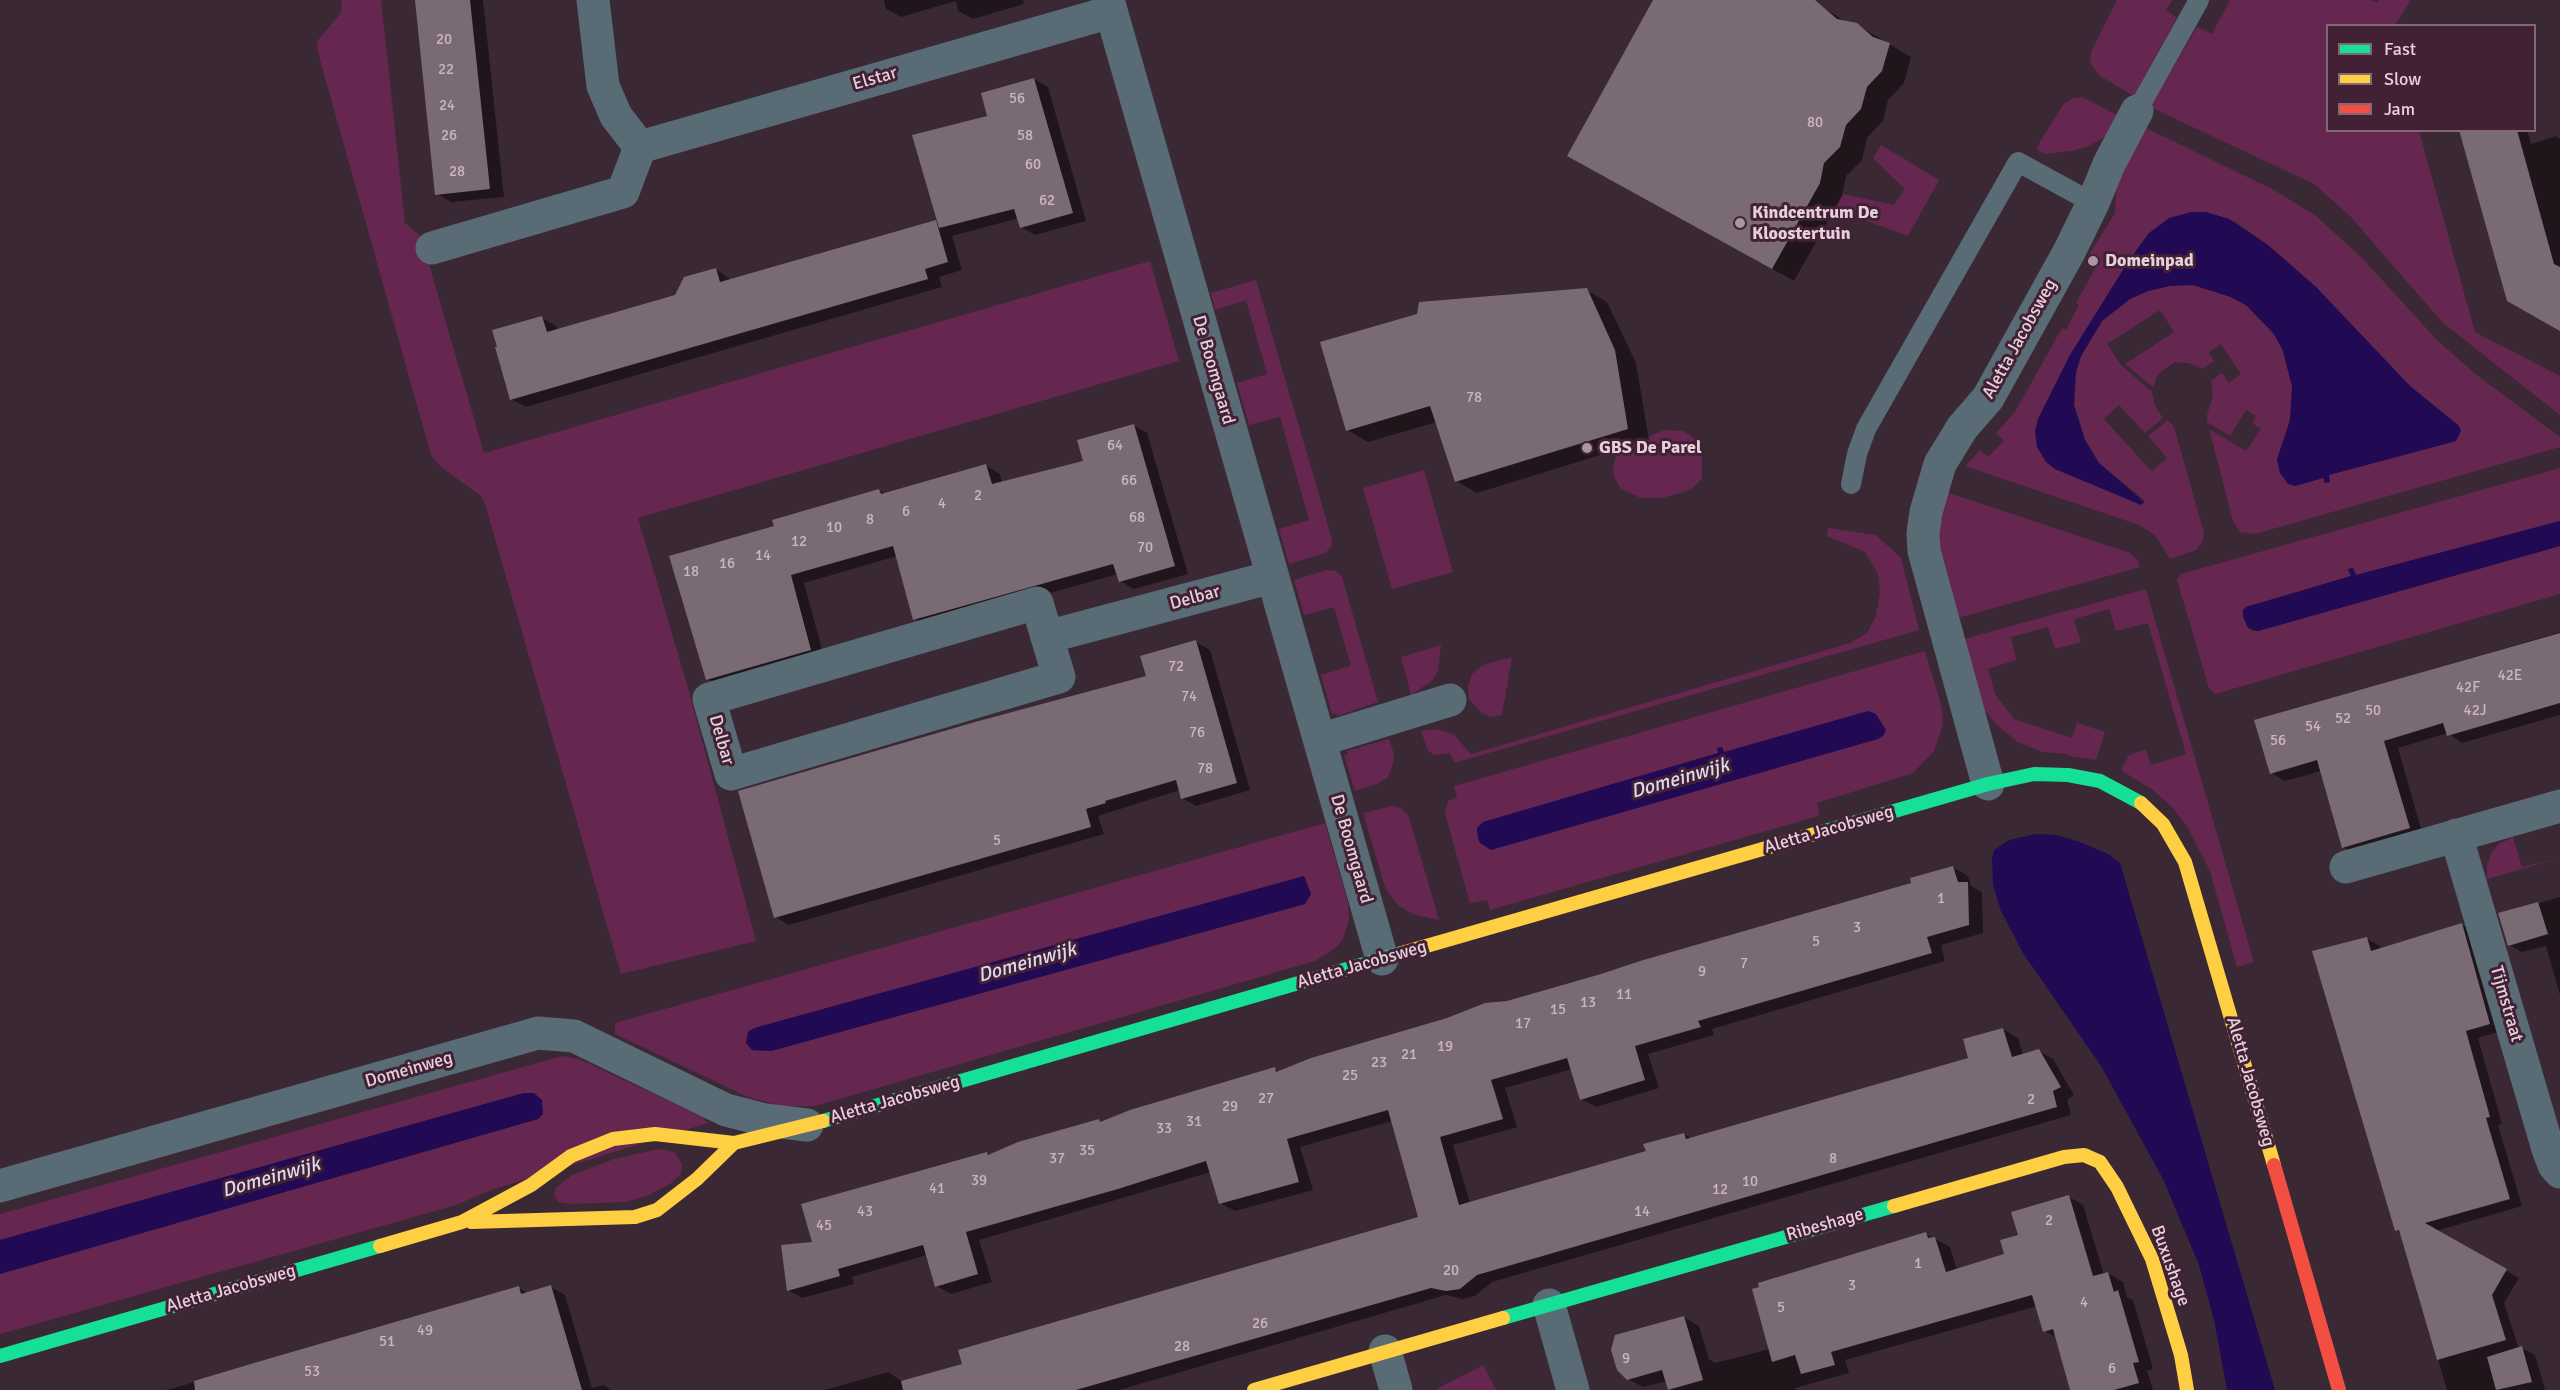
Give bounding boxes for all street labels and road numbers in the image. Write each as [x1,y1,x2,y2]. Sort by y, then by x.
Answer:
street label: Elstar [850,62,900,96]
street label: Aletta Jacobsweg [1978,275,2062,403]
street label: De Boomgaard [1187,313,1239,427]
street label: Delbar [1167,581,1223,615]
street label: Delbar [704,712,738,768]
street label: De Boomgaard [1325,792,1377,906]
street label: Aletta Jacobsweg [1762,801,1896,859]
street label: Aletta Jacobsweg [1295,936,1429,994]
street label: Tijmstraat [2485,963,2527,1045]
street label: Aletta Jacobsweg [2221,1015,2279,1149]
street label: Domeinweg [363,1047,455,1093]
street label: Aletta Jacobsweg [828,1071,962,1129]
street label: Ribeshage [1784,1204,1866,1246]
street label: Buxushage [2145,1223,2195,1309]
street label: Aletta Jacobsweg [164,1260,298,1318]

